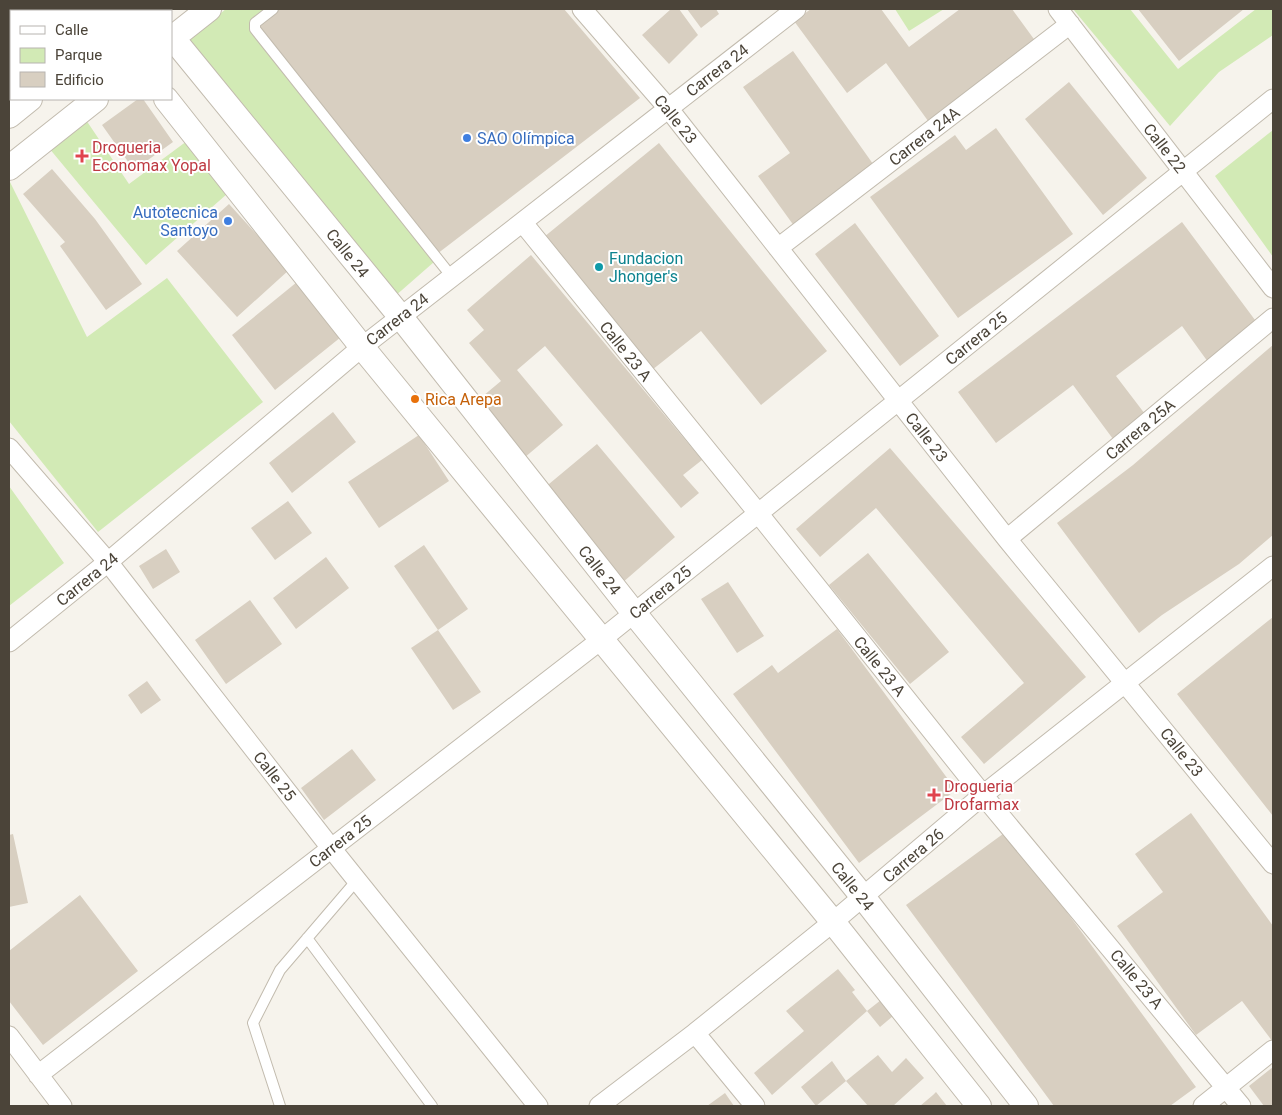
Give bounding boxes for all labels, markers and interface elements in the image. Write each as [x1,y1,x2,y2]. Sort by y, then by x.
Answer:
legend [10,10,172,100]
text: Calle [55,21,88,39]
street label: Carrera 24 [682,40,752,101]
text: Parque [55,46,102,64]
text: Edificio [55,71,104,89]
street label: Calle 23 [650,91,701,148]
street label: Carrera 24A [885,103,964,170]
street label: Calle 22 [1139,120,1190,177]
place label: SAO Olímpica [477,129,575,148]
marker: SAO Olímpica [461,132,473,144]
place label: Drogueria Economax Yopal [92,138,211,175]
marker: Drogueria Economax Yopal [76,150,88,162]
place label: Autotecnica Santoyo [133,203,218,240]
marker: Autotecnica Santoyo [222,215,234,227]
street label: Calle 24 [322,225,373,282]
place label: Fundacion Jhonger's [609,249,683,286]
marker: Fundacion Jhonger's [593,261,605,273]
street label: Carrera 24 [362,289,432,350]
street label: Carrera 25 [942,308,1011,369]
street label: Calle 23 A [596,317,656,386]
place label: Rica Arepa [425,390,502,409]
marker: Rica Arepa [409,393,421,405]
street label: Carrera 25A [1102,395,1179,464]
street label: Calle 23 [901,409,952,466]
street label: Calle 24 [574,542,625,599]
street label: Carrera 24 [53,549,122,610]
street label: Carrera 25 [626,562,695,623]
street label: Calle 23 A [850,632,910,701]
street label: Calle 23 [1156,724,1207,781]
street label: Calle 25 [249,748,300,805]
place label: Drogueria Drofarmax [944,777,1019,814]
marker: Drogueria Drofarmax [928,789,940,801]
street label: Carrera 25 [305,811,375,872]
street label: Carrera 26 [879,824,948,886]
street label: Calle 24 [827,858,878,915]
street label: Calle 23 A [1106,946,1167,1013]

